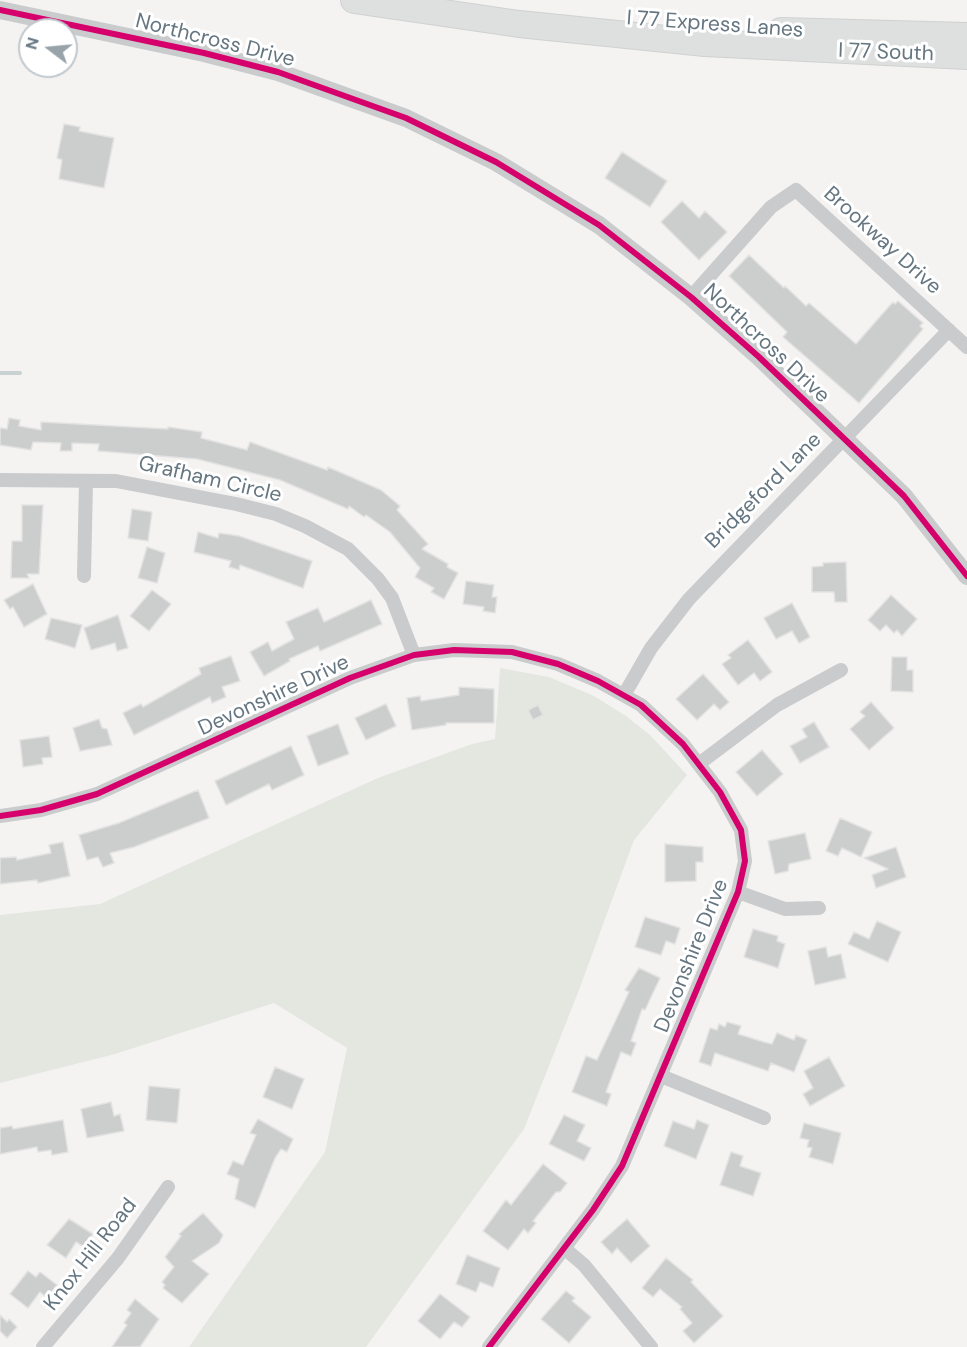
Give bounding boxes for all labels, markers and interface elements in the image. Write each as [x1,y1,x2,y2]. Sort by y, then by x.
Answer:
street label: I 77 Express Lanes [626,6,804,44]
street label: Northcross Drive [133,9,297,73]
north arrow [18,18,78,78]
text: N [20,35,44,52]
street label: I 77 South [838,39,934,67]
street label: Brookway Drive [818,182,946,300]
street label: Northcross Drive [698,279,834,409]
street label: Bridgeford Lane [701,428,827,554]
street label: Grafham Circle [136,451,284,509]
street label: Devonshire Drive [195,650,353,742]
street label: Devonshire Drive [650,876,734,1036]
street label: Knox Hill Road [39,1194,143,1316]

